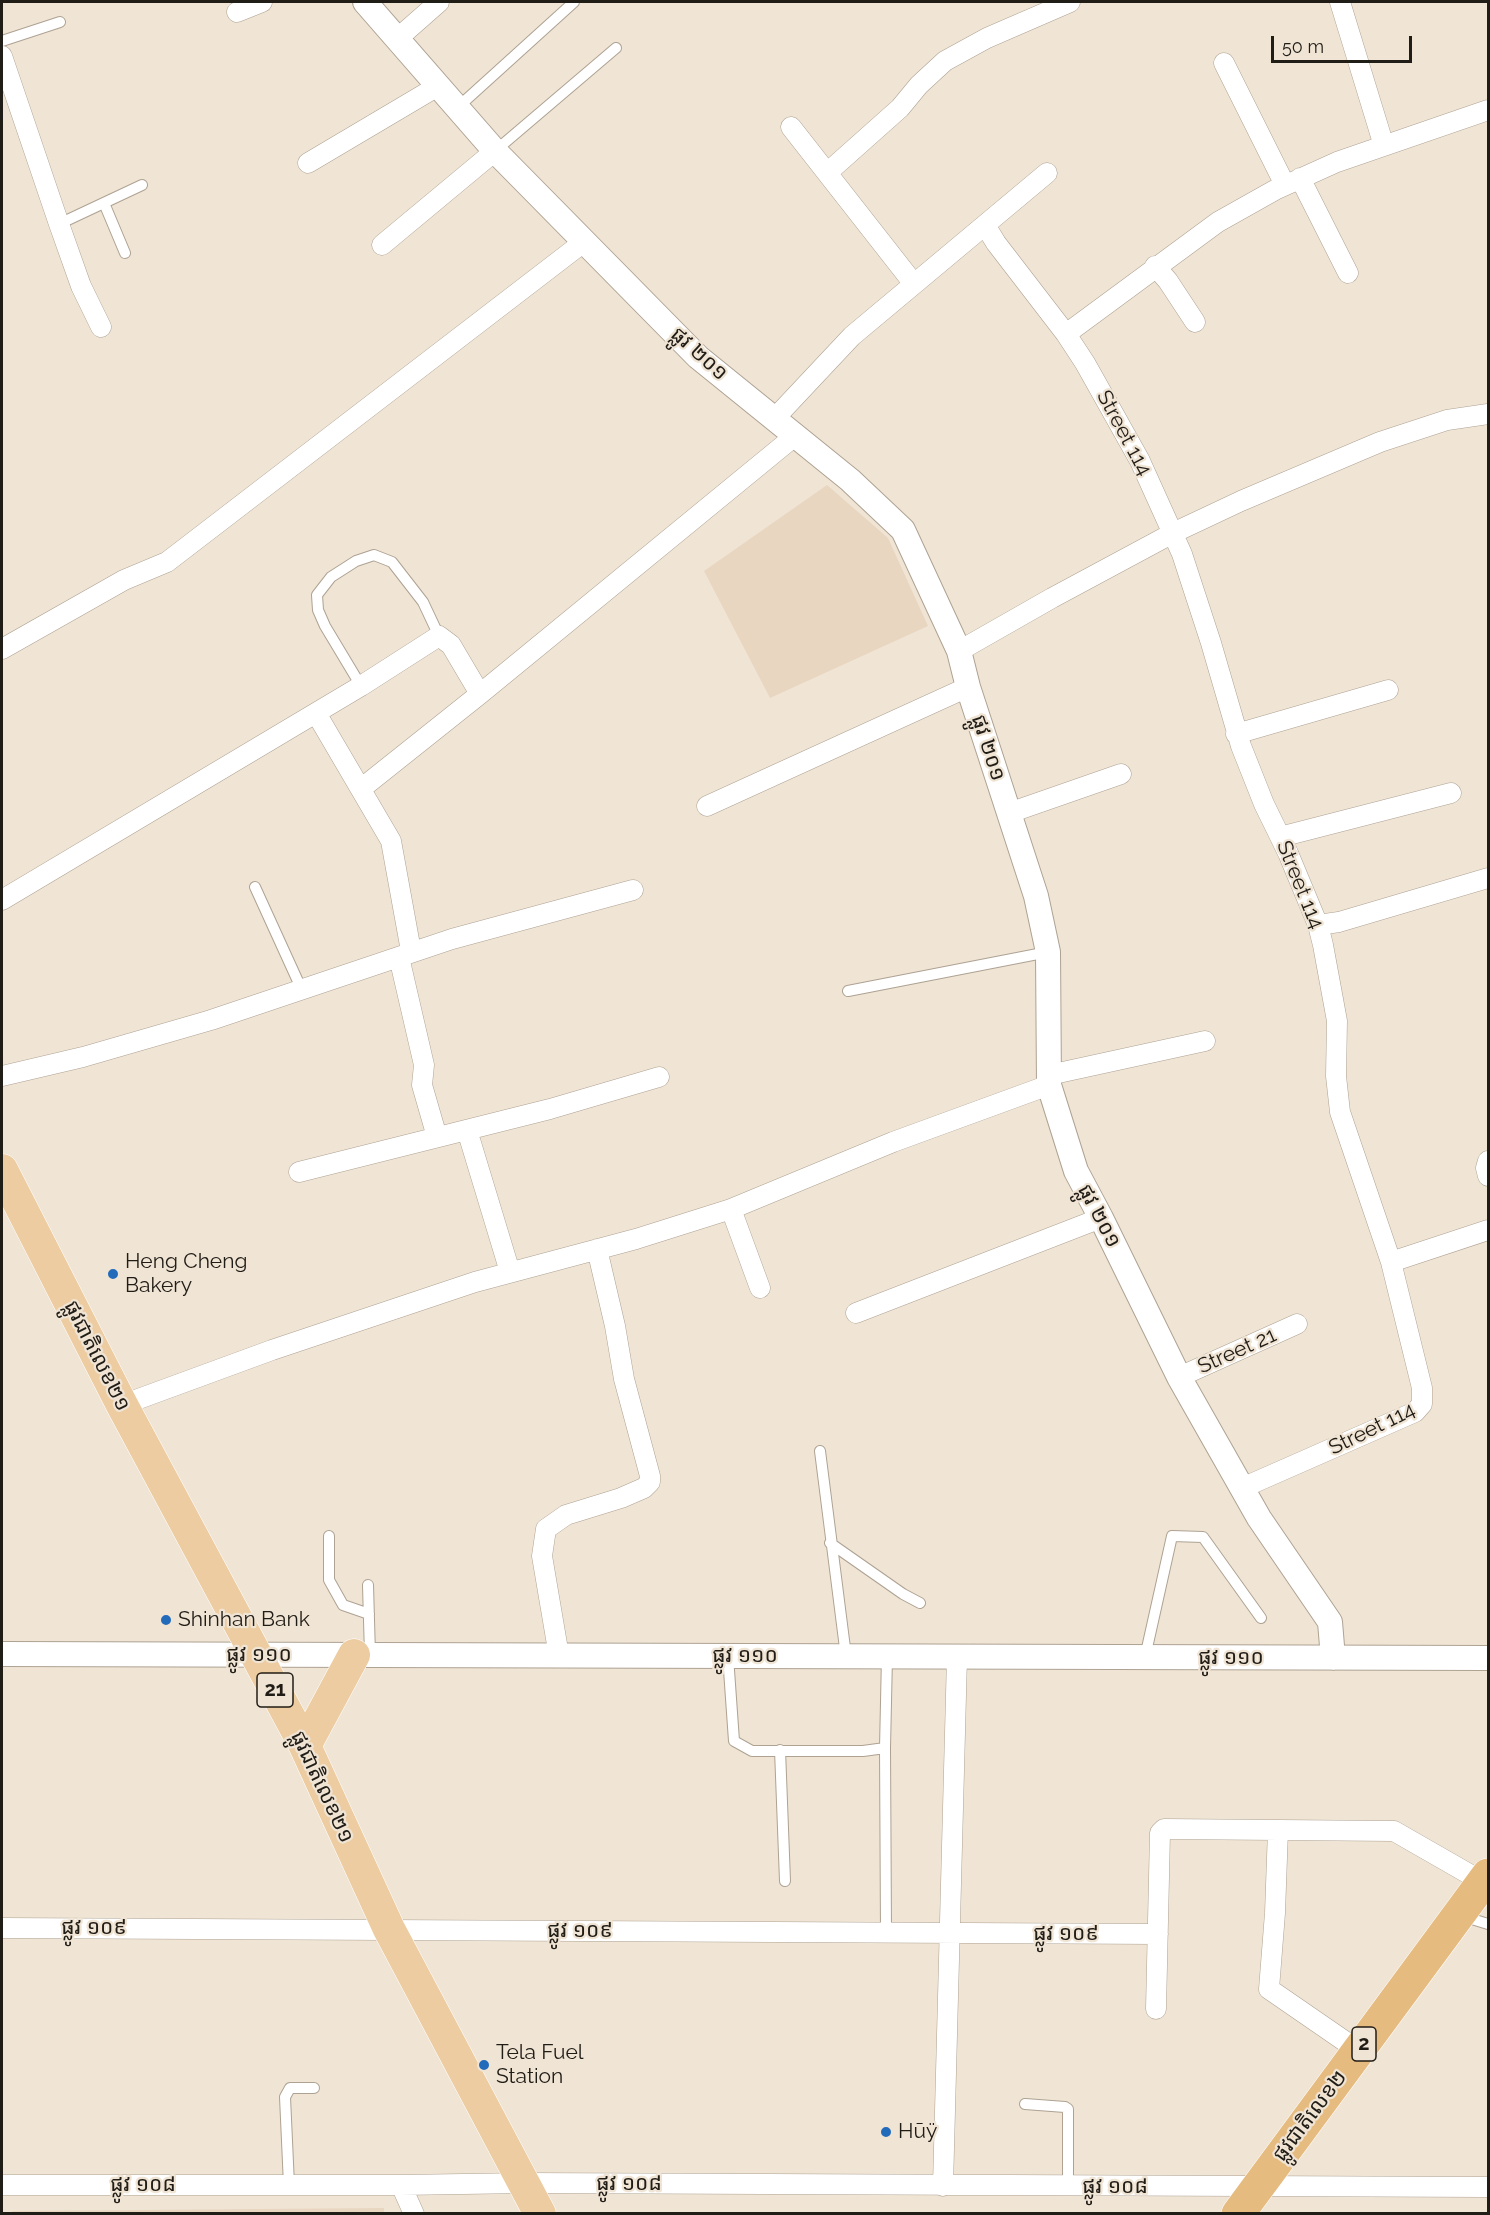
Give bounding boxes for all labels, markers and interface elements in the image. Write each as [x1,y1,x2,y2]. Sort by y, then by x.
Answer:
scale bar [1274,24,1415,62]
text: 50 m [1282,36,1324,57]
street label: ផ្លូវ ២០១ [665,322,733,386]
street label: Street 114 [1091,386,1157,480]
street label: ផ្លូវ ២០១ [966,712,1010,784]
street label: Street 114 [1271,837,1329,933]
street label: ផ្លូវ ២០១ [1072,1180,1126,1252]
place label: Heng Cheng Bakery [125,1249,247,1299]
marker: Heng Cheng Bakery [106,1267,120,1281]
street label: ផ្លូវជាតិលេខ២១ [58,1296,136,1416]
street label: Street 21 [1194,1323,1280,1379]
street label: Street 114 [1325,1397,1419,1461]
place label: Shinhan Bank [178,1607,310,1633]
marker: Shinhan Bank [159,1613,173,1627]
street label: ផ្លូវ ១១០ [226,1642,292,1668]
street label: ផ្លូវ ១១០ [712,1643,778,1669]
street label: ផ្លូវ ១១០ [1198,1645,1264,1671]
road number: 21 [257,1673,293,1707]
street label: ផ្លូវជាតិលេខ២១ [285,1727,359,1847]
street label: ផ្លូវ ១០៩ [61,1915,127,1941]
street label: ផ្លូវ ១០៩ [547,1918,613,1944]
street label: ផ្លូវ ១០៩ [1033,1921,1099,1947]
road number: 2 [1352,2027,1376,2061]
place label: Tela Fuel Station [496,2040,583,2090]
marker: Tela Fuel Station [477,2058,491,2072]
street label: ផ្លូវជាតិលេខ២ [1268,2065,1352,2167]
place label: Hūÿ [898,2119,937,2145]
marker: Hūÿ [879,2125,893,2139]
street label: ផ្លូវ ១០៨ [596,2171,662,2197]
street label: ផ្លូវ ១០៨ [110,2172,176,2198]
street label: ផ្លូវ ១០៨ [1082,2174,1148,2200]

